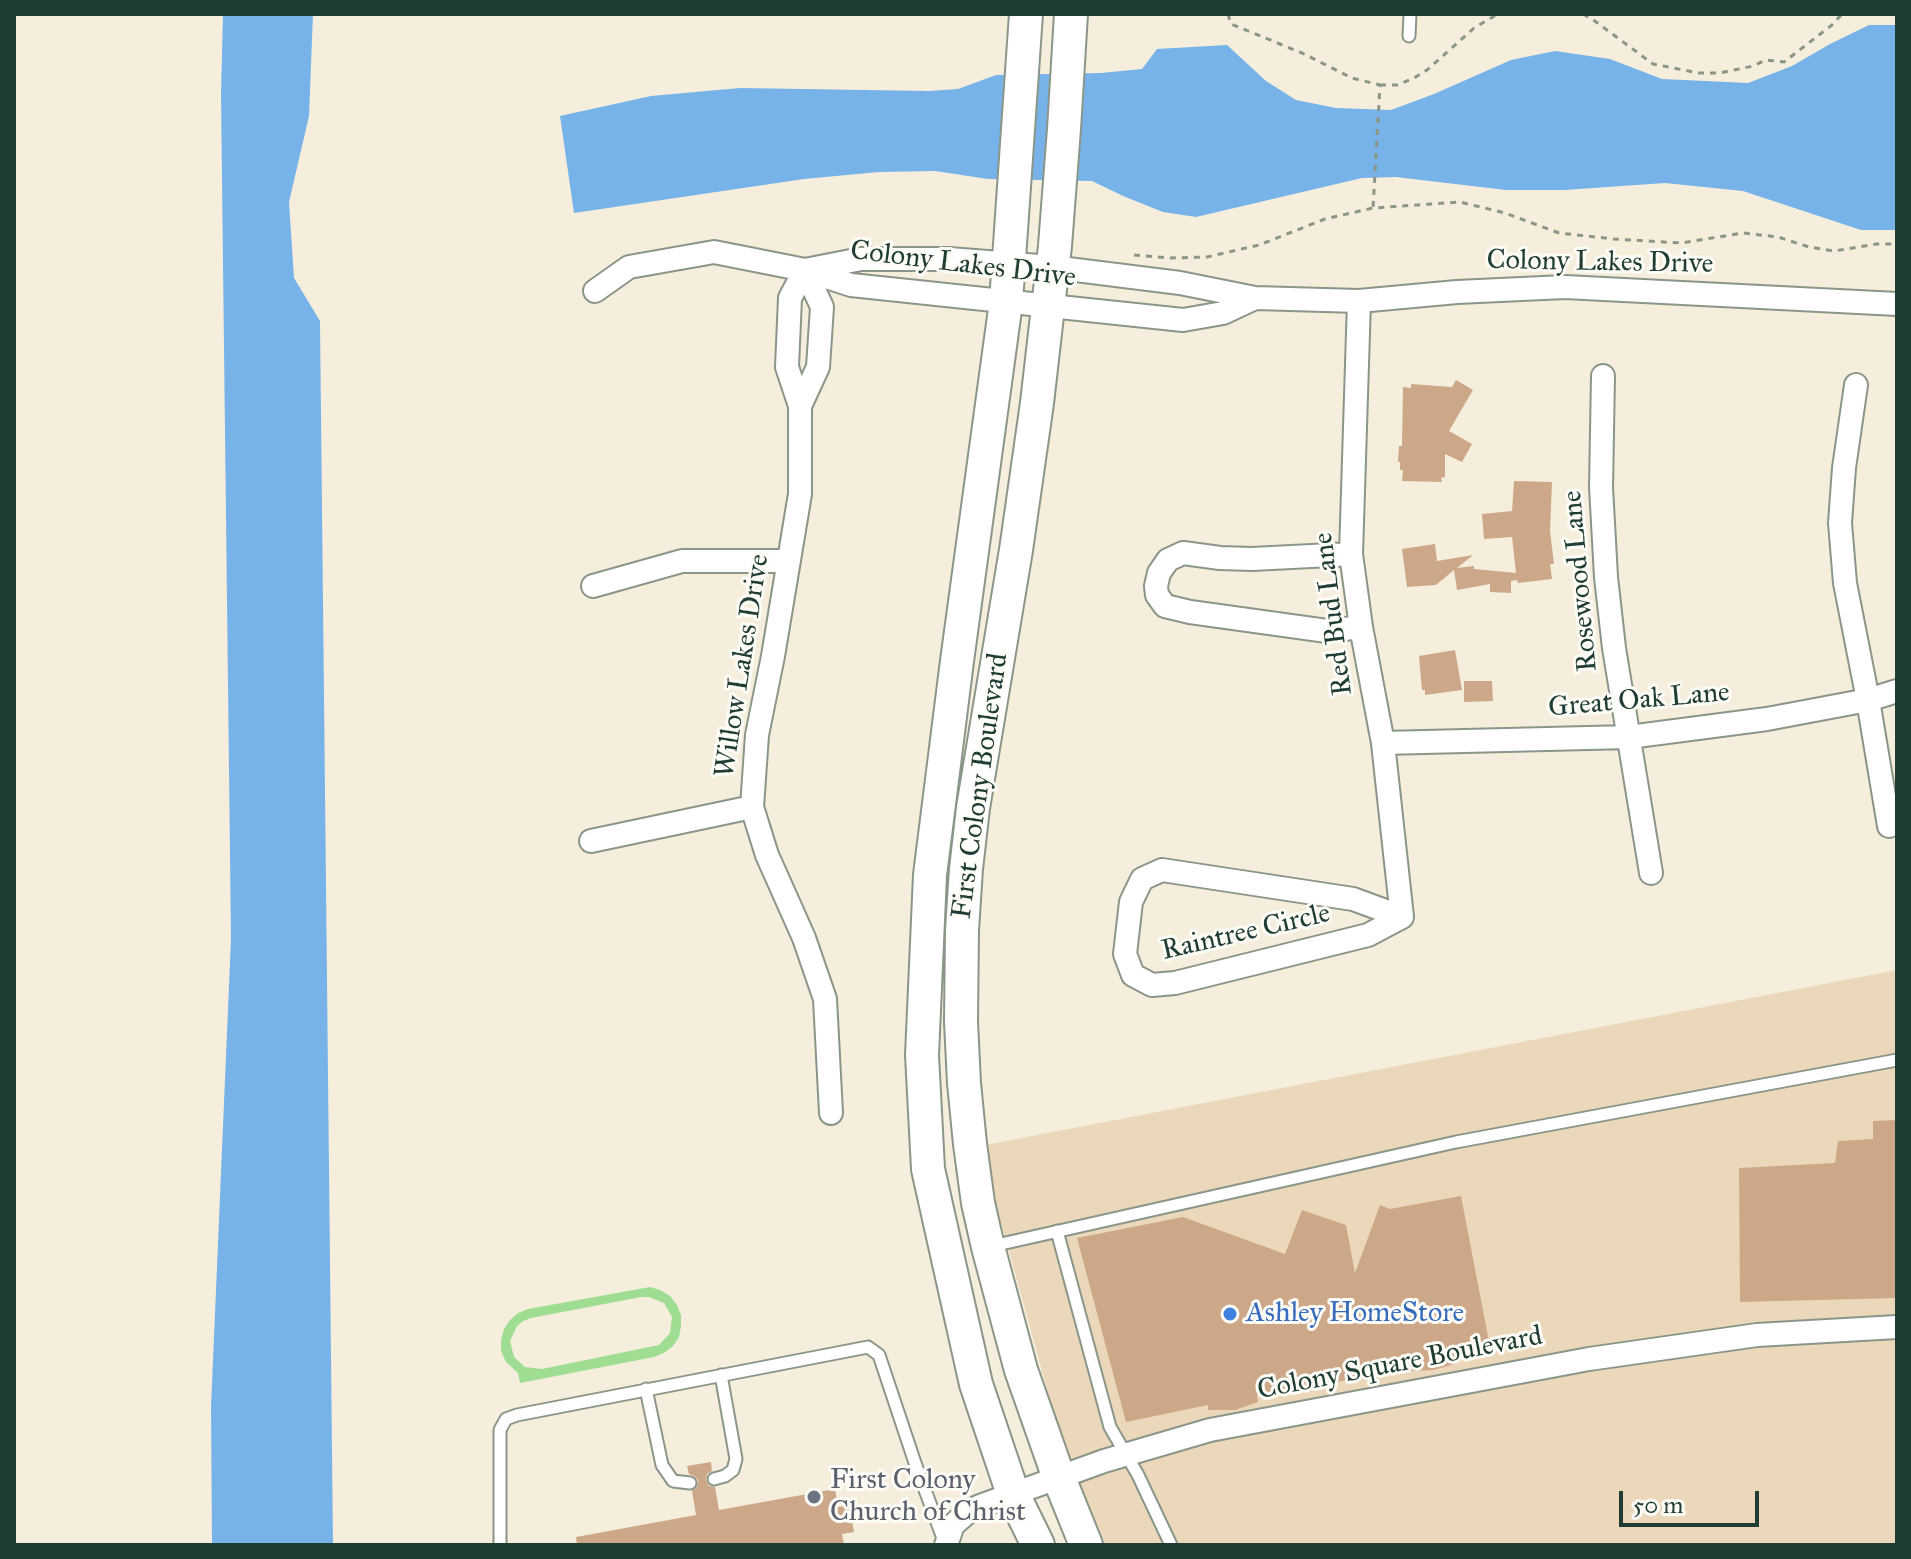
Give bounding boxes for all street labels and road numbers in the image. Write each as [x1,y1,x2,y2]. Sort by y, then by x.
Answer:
street label: Colony Lakes Drive [848,235,1078,295]
street label: Colony Lakes Drive [1486,244,1714,282]
street label: Rosewood Lane [1556,489,1606,673]
street label: Red Bud Lane [1307,531,1361,697]
street label: Willow Lakes Drive [709,552,777,780]
street label: First Colony Boulevard [946,651,1016,921]
street label: Great Oak Lane [1547,676,1731,726]
street label: Raintree Circle [1158,897,1334,969]
street label: Colony Square Boulevard [1255,1320,1545,1408]

